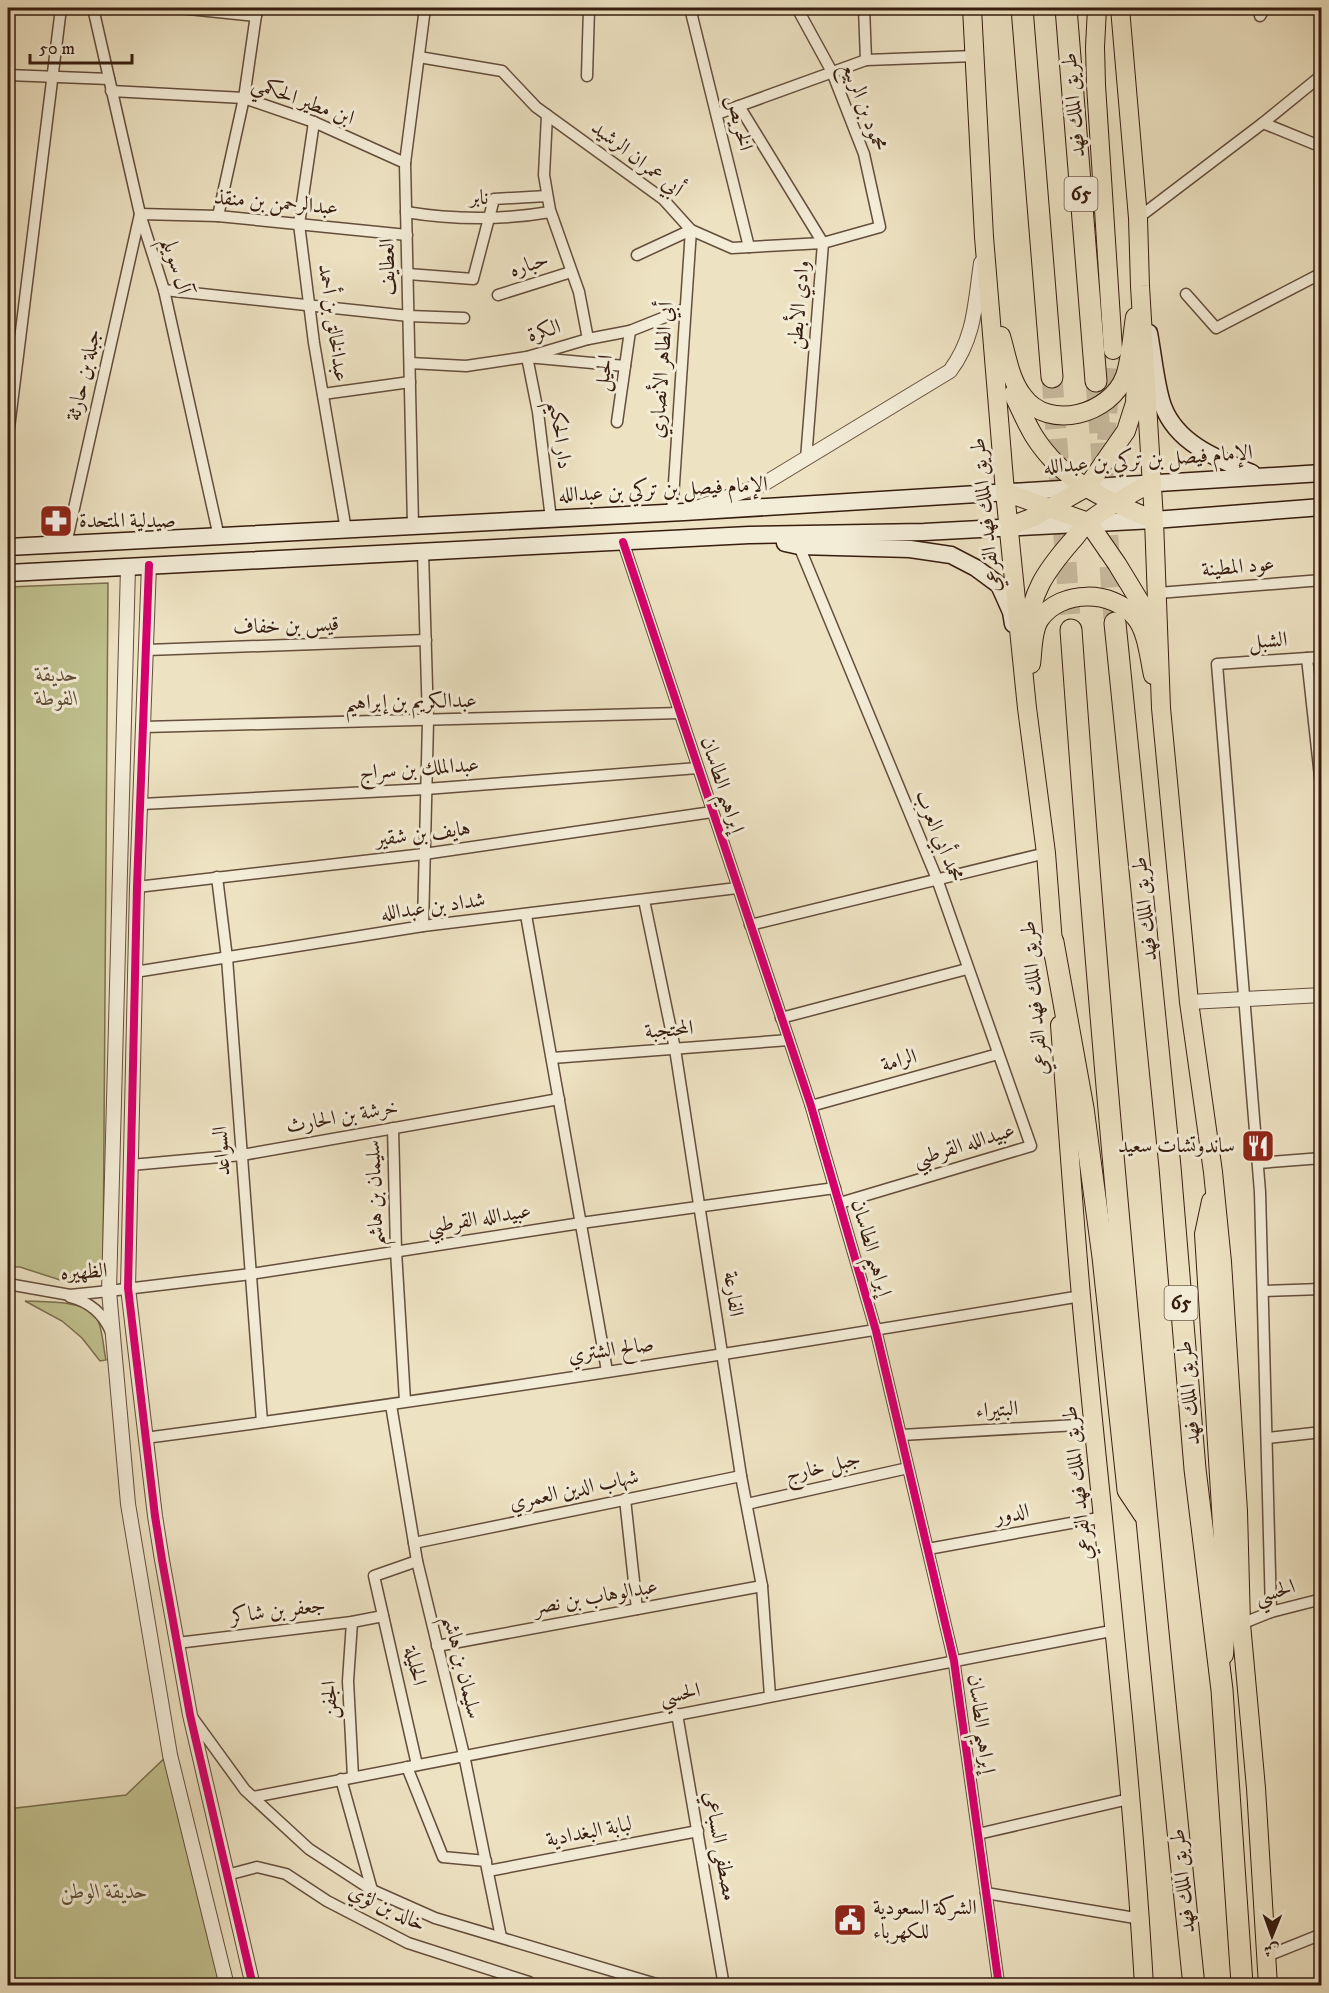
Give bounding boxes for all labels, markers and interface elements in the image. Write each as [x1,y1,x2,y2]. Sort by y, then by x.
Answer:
scale bar [30,27,132,65]
text: 50 m [39,38,75,60]
street label: طريق الملك فهد [1056,52,1092,158]
street label: محمود بن الربيع [831,59,893,157]
street label: ابن مطير الحكمي [246,70,358,137]
street label: الخريص [720,93,758,153]
street label: أبي عمران الرشيد [584,112,690,206]
road number: 65 [1064,177,1098,211]
street label: عبدالرحمن بن منقذ [213,185,339,221]
street label: نابر [468,185,488,211]
street label: آل سويلم [149,234,198,302]
street label: العطايف [375,238,401,296]
street label: حباره [506,246,552,284]
street label: وادي الأبطن [779,259,818,351]
street label: عبدالخالق بن أحمد [312,262,357,384]
street label: أبي الطاهر الأنصاري [641,300,683,439]
street label: الكرة [524,314,564,348]
street label: جبلة بن حارثة [61,326,107,424]
street label: الحيل [589,353,620,393]
street label: دار الحكيم [535,399,578,472]
street label: طريق الملك فهد الفرعي [965,436,1010,594]
street label: الإمام فيصل بن تركي بن عبدالله [1042,439,1254,484]
street label: الإمام فيصل بن تركي بن عبدالله [558,471,769,512]
pharmacy icon: صيدلية المتحدة [38,503,74,539]
place label: صيدلية المتحدة [79,508,176,534]
street label: عود المطينة [1200,551,1276,583]
street label: قيس بن خفاف [233,611,339,641]
street label: الشبل [1248,627,1288,656]
park label: حديقة الفوطة [33,662,79,712]
street label: عبدالكريم بن إبراهيم [345,688,477,723]
street label: إبراهيم الطاسان [688,733,750,840]
street label: عبدالملك بن سراج [358,752,480,791]
street label: محمد أبي العرب [906,785,972,887]
street label: هايف بن شقير [372,815,472,853]
street label: طريق الملك فهد [1127,855,1163,963]
street label: شداد بن عبدالله [379,887,487,927]
street label: طريق الملك فهد الفرعي [1015,919,1058,1077]
street label: المحتجبة [644,1015,694,1045]
street label: الرامة [878,1044,920,1078]
street label: خرشة بن الحارث [284,1094,400,1140]
street label: عبيدالله القرطبي [910,1117,1020,1179]
street label: السواعد [207,1125,237,1177]
restaurant icon: ساندوتشات سعيد [1240,1128,1276,1164]
place label: ساندوتشات سعيد [1118,1133,1235,1159]
street label: سليمان بن هاشم [360,1139,397,1246]
street label: إبراهيم الطاسان [838,1196,898,1303]
street label: عبيدالله القرطبي [425,1198,534,1246]
street label: الظهيره [60,1258,108,1286]
street label: الفارعة [717,1270,749,1318]
road number: 65 [1164,1286,1198,1320]
street label: صالح الشتري [566,1331,656,1373]
street label: طريق الملك فهد [1171,1340,1207,1446]
street label: البتيراء [975,1396,1019,1424]
street label: طريق الملك فهد الفرعي [1057,1404,1102,1562]
street label: جبل خارج [783,1446,864,1493]
street label: شهاب الدين العمري [507,1464,642,1518]
street label: الدور [991,1498,1031,1530]
street label: عبدالوهاب بن نصر [530,1573,660,1621]
street label: الحسي [1252,1574,1300,1616]
street label: جعفر بن شاكر [227,1592,327,1630]
street label: سليمان بن هاشم [430,1613,487,1723]
street label: الحليلة [398,1643,432,1688]
street label: إبراهيم الطاسان [954,1673,1001,1778]
street label: الحسي [657,1677,704,1717]
street label: الجفن [316,1680,344,1720]
street label: مصطفى السباعي [695,1789,742,1903]
street label: لبابة البغدادية [544,1811,634,1853]
street label: طريق الملك فهد [1165,1827,1201,1935]
street label: خالد بن لؤي [343,1878,430,1940]
park label: حديقة الوطن [60,1879,148,1905]
place label: الشركة السعودية للكهرباء [873,1894,977,1945]
public building icon: الشركة السعودية للكهرباء [832,1902,868,1938]
north arrow [1242,1906,1302,1966]
text: ش [1264,1940,1280,1960]

